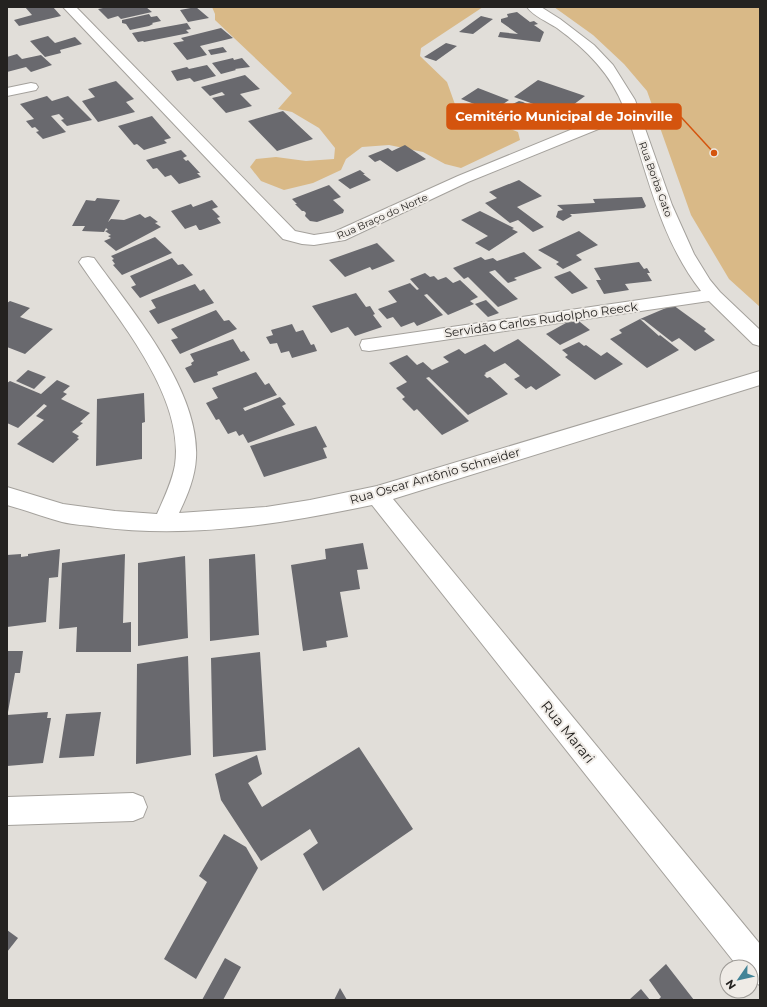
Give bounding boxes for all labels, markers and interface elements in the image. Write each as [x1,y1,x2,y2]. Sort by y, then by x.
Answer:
callout: Cemitério Municipal de Joinville [447,104,681,129]
text: Cemitério Municipal de Joinville [455,108,673,124]
street label: Rua Borba Gato [636,140,675,219]
street label: Rua Braço do Norte [335,191,430,242]
street label: Servidão Carlos Rudolpho Reeck [443,298,639,340]
street label: Rua Oscar Antônio Schneider [348,444,522,507]
street label: Rua Marari [537,697,599,767]
north arrow [719,959,759,999]
text: N [722,977,739,992]

